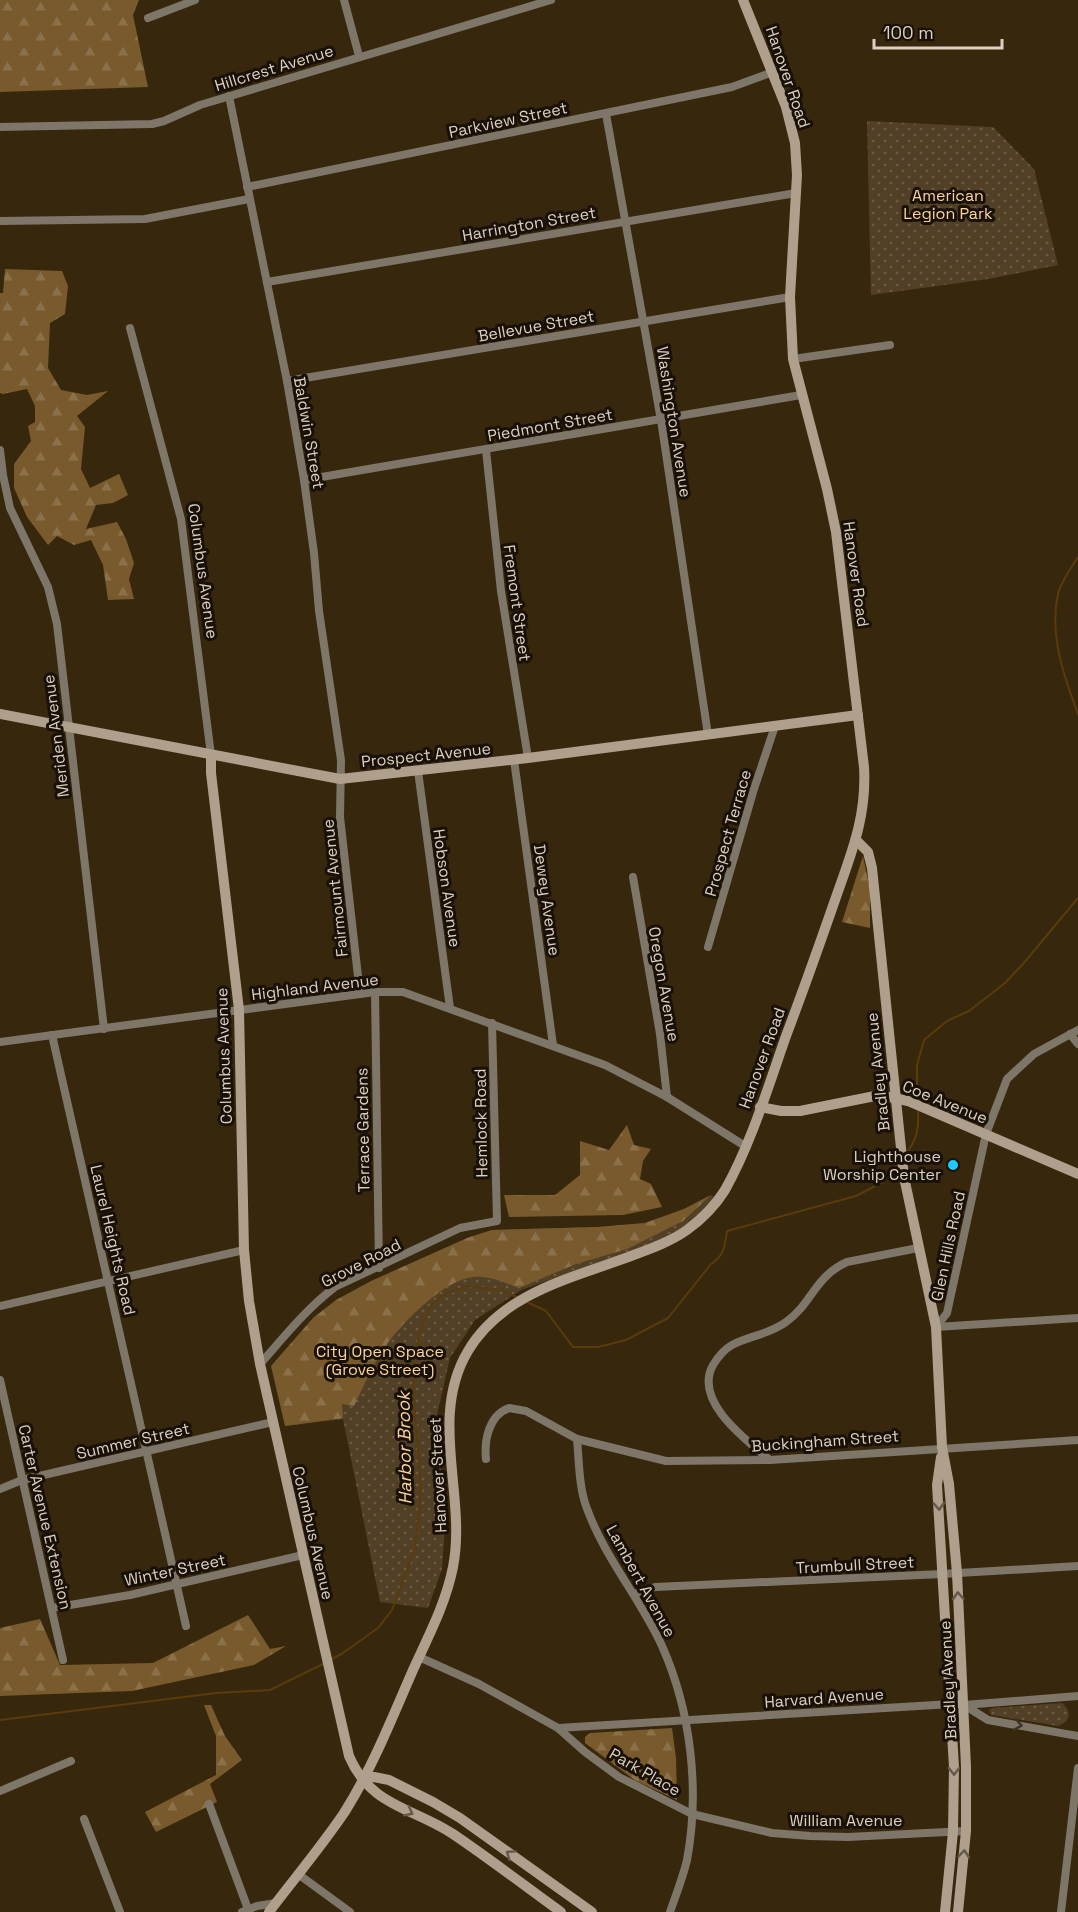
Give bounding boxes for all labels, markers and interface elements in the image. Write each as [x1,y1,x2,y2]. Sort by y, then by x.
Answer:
scale bar [874,12,1002,50]
text: 100 m [883,21,934,44]
street label: Hanover Road [761,23,815,131]
street label: Hillcrest Avenue [212,40,336,96]
street label: Parkview Street [447,97,569,143]
park label: American Legion Park [903,185,993,224]
street label: Harrington Street [460,202,598,246]
street label: Bellevue Street [476,305,596,347]
street label: Washington Avenue [652,345,696,499]
street label: Baldwin Street [289,375,329,491]
street label: Piedmont Street [486,404,614,446]
street label: Columbus Avenue [183,502,223,640]
street label: Hanover Road [838,520,874,628]
street label: Fremont Street [498,543,536,663]
street label: Meriden Avenue [38,674,74,798]
street label: Prospect Avenue [360,738,492,772]
street label: Prospect Terrace [700,767,756,899]
street label: Fairmount Avenue [317,818,353,958]
street label: Hobson Avenue [428,828,466,948]
street label: Dewey Avenue [529,843,565,957]
street label: Oregon Avenue [644,925,684,1043]
street label: Highland Avenue [250,969,380,1005]
street label: Columbus Avenue [211,987,237,1125]
street label: Hanover Road [734,1004,790,1112]
street label: Bradley Avenue [861,1012,895,1132]
street label: Terrace Gardens [351,1067,375,1193]
street label: Hemlock Road [470,1068,492,1178]
street label: Coe Avenue [899,1075,991,1129]
place label: Lighthouse Worship Center [823,1146,941,1185]
marker: Lighthouse Worship Center [946,1158,960,1172]
street label: Laurel Heights Road [85,1163,141,1317]
street label: Glen Hills Road [926,1189,970,1303]
street label: Grove Road [317,1234,405,1292]
park label: City Open Space (Grove Street) [316,1341,444,1380]
water label: Harbor Brook [391,1389,416,1505]
street label: Hanover Street [424,1417,452,1533]
street label: Summer Street [74,1418,192,1464]
street label: Carter Avenue Extension [13,1422,77,1612]
street label: Buckingham Street [750,1425,900,1457]
street label: Columbus Avenue [287,1464,339,1602]
one-way arrow [932,1501,945,1510]
street label: Lambert Avenue [601,1521,681,1641]
street label: Winter Street [122,1549,228,1591]
street label: Trumbull Street [795,1551,915,1579]
one-way arrow [952,1592,965,1601]
street label: Bradley Avenue [934,1620,962,1740]
street label: Harvard Avenue [764,1683,884,1713]
one-way arrow [1013,1718,1023,1731]
street label: Park Place [606,1743,684,1801]
one-way arrow [947,1766,960,1775]
one-way arrow [403,1805,414,1816]
street label: William Avenue [789,1810,903,1831]
one-way arrow [957,1849,970,1858]
one-way arrow [506,1850,517,1861]

